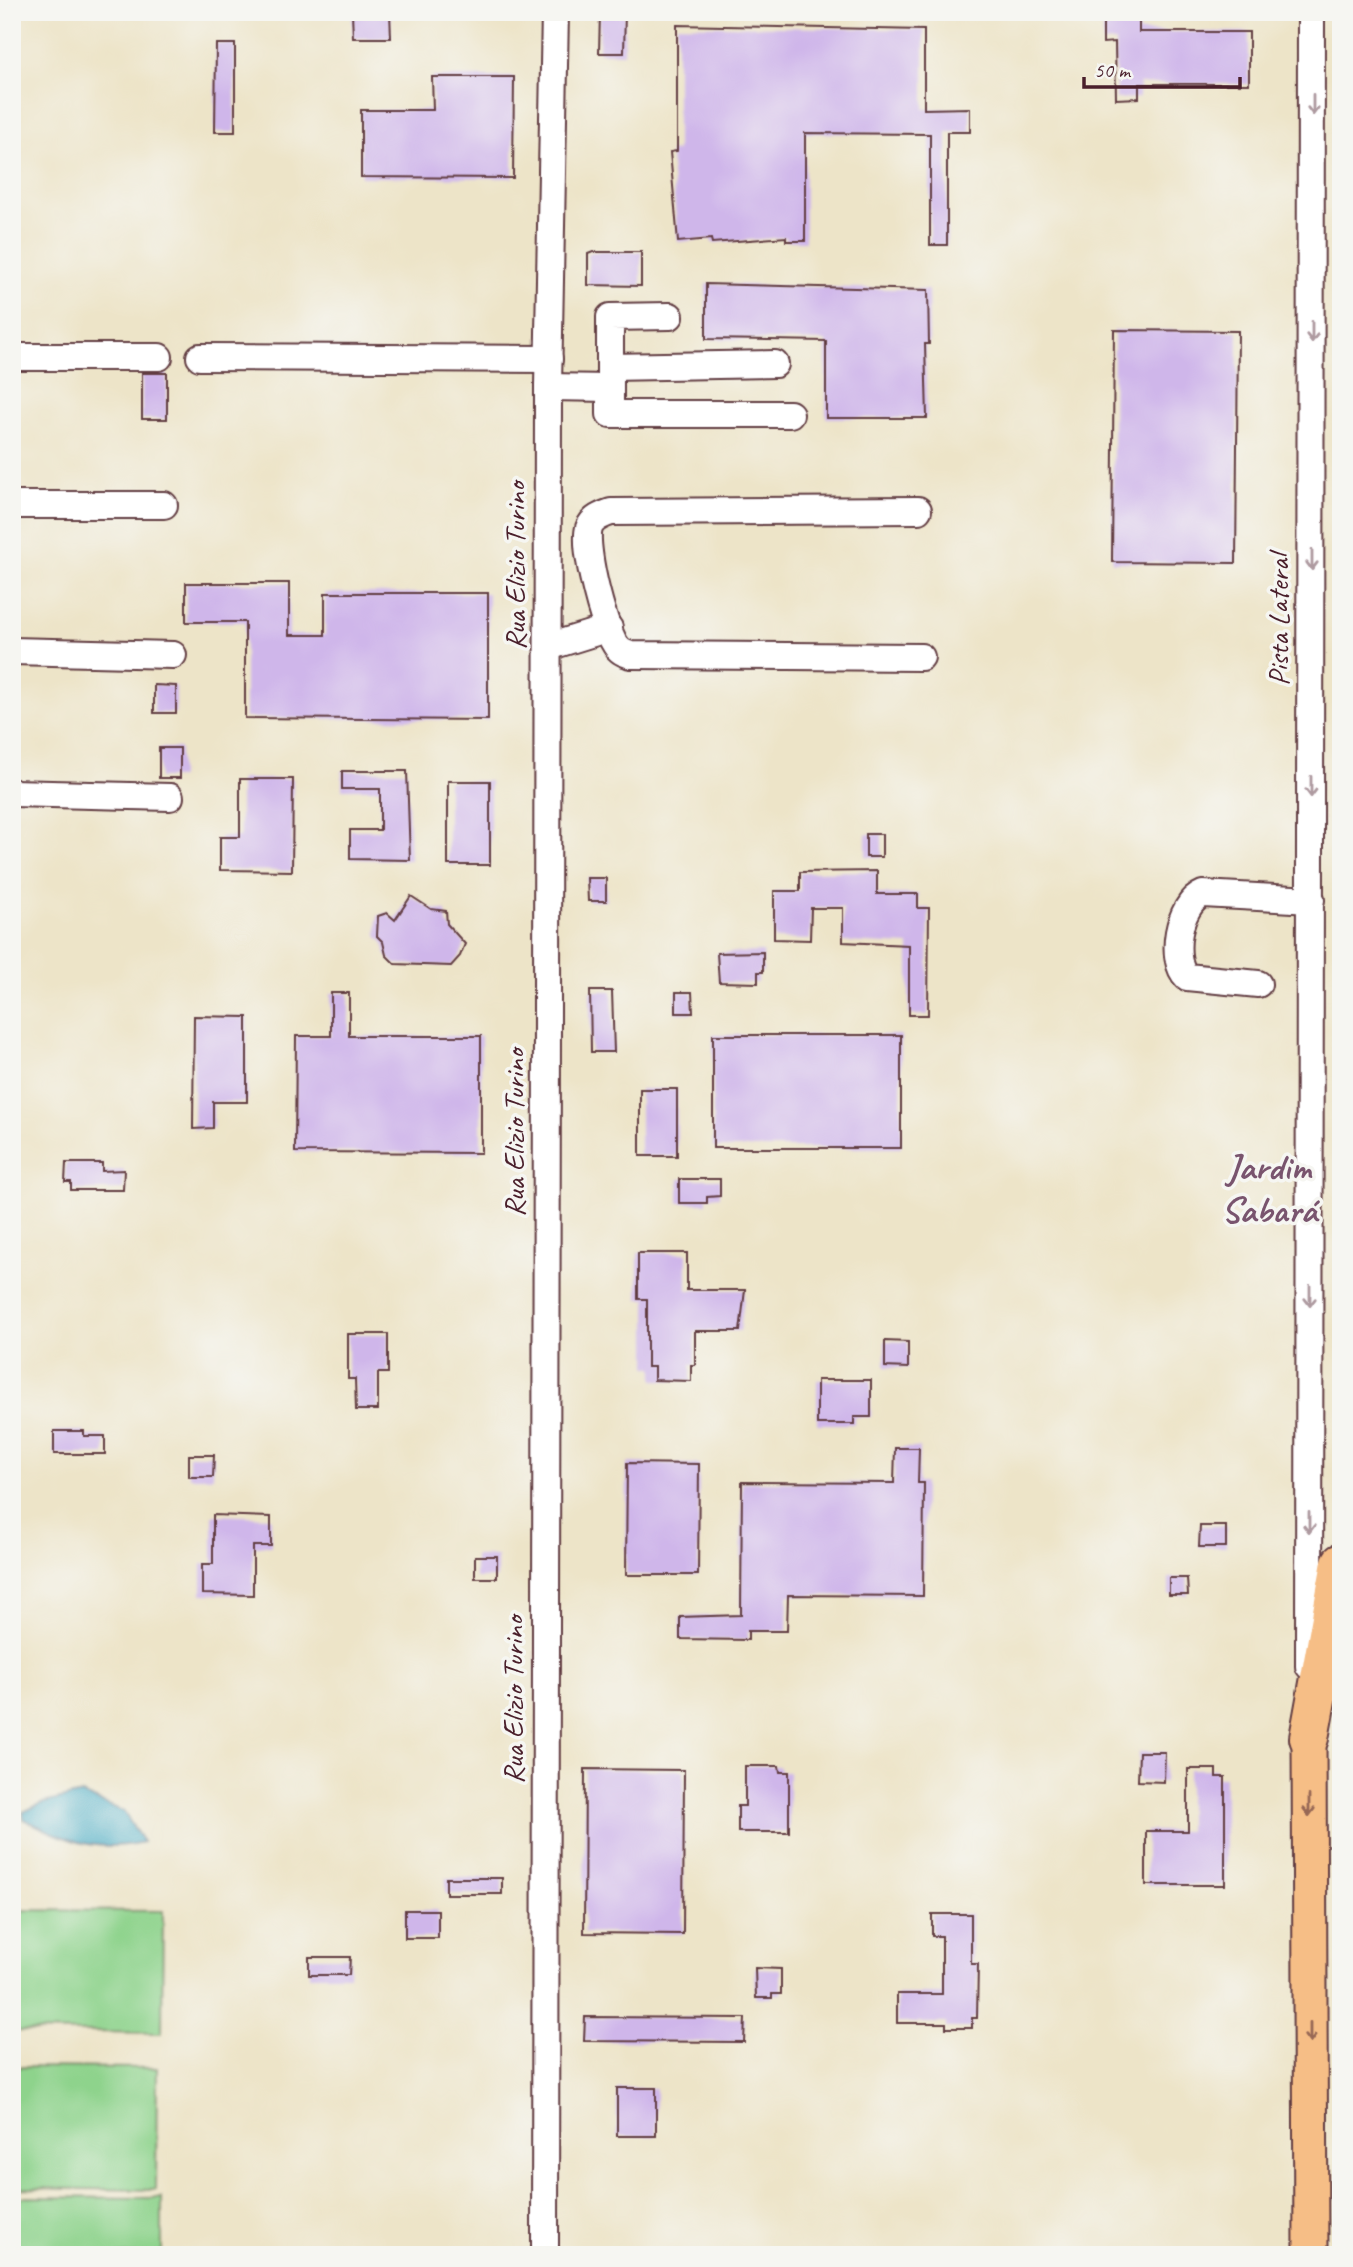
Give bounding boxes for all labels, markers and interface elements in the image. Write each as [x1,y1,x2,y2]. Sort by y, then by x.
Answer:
scale bar [1084,46,1239,90]
text: 50 m [1094,57,1132,83]
one-way arrow [1306,93,1320,116]
one-way arrow [1306,321,1319,344]
street label: Rua Elizio Turino [496,479,534,650]
one-way arrow [1305,548,1319,571]
street label: Pista Lateral [1259,549,1297,686]
one-way arrow [1304,776,1318,799]
street label: Rua Elizio Turino [495,1046,533,1217]
district label: Jardim Sabará [1221,1143,1321,1233]
one-way arrow [1303,1284,1317,1307]
one-way arrow [1302,1512,1316,1535]
street label: Rua Elizio Turino [494,1613,532,1784]
one-way arrow [1302,1794,1316,1817]
one-way arrow [1303,2022,1317,2045]

